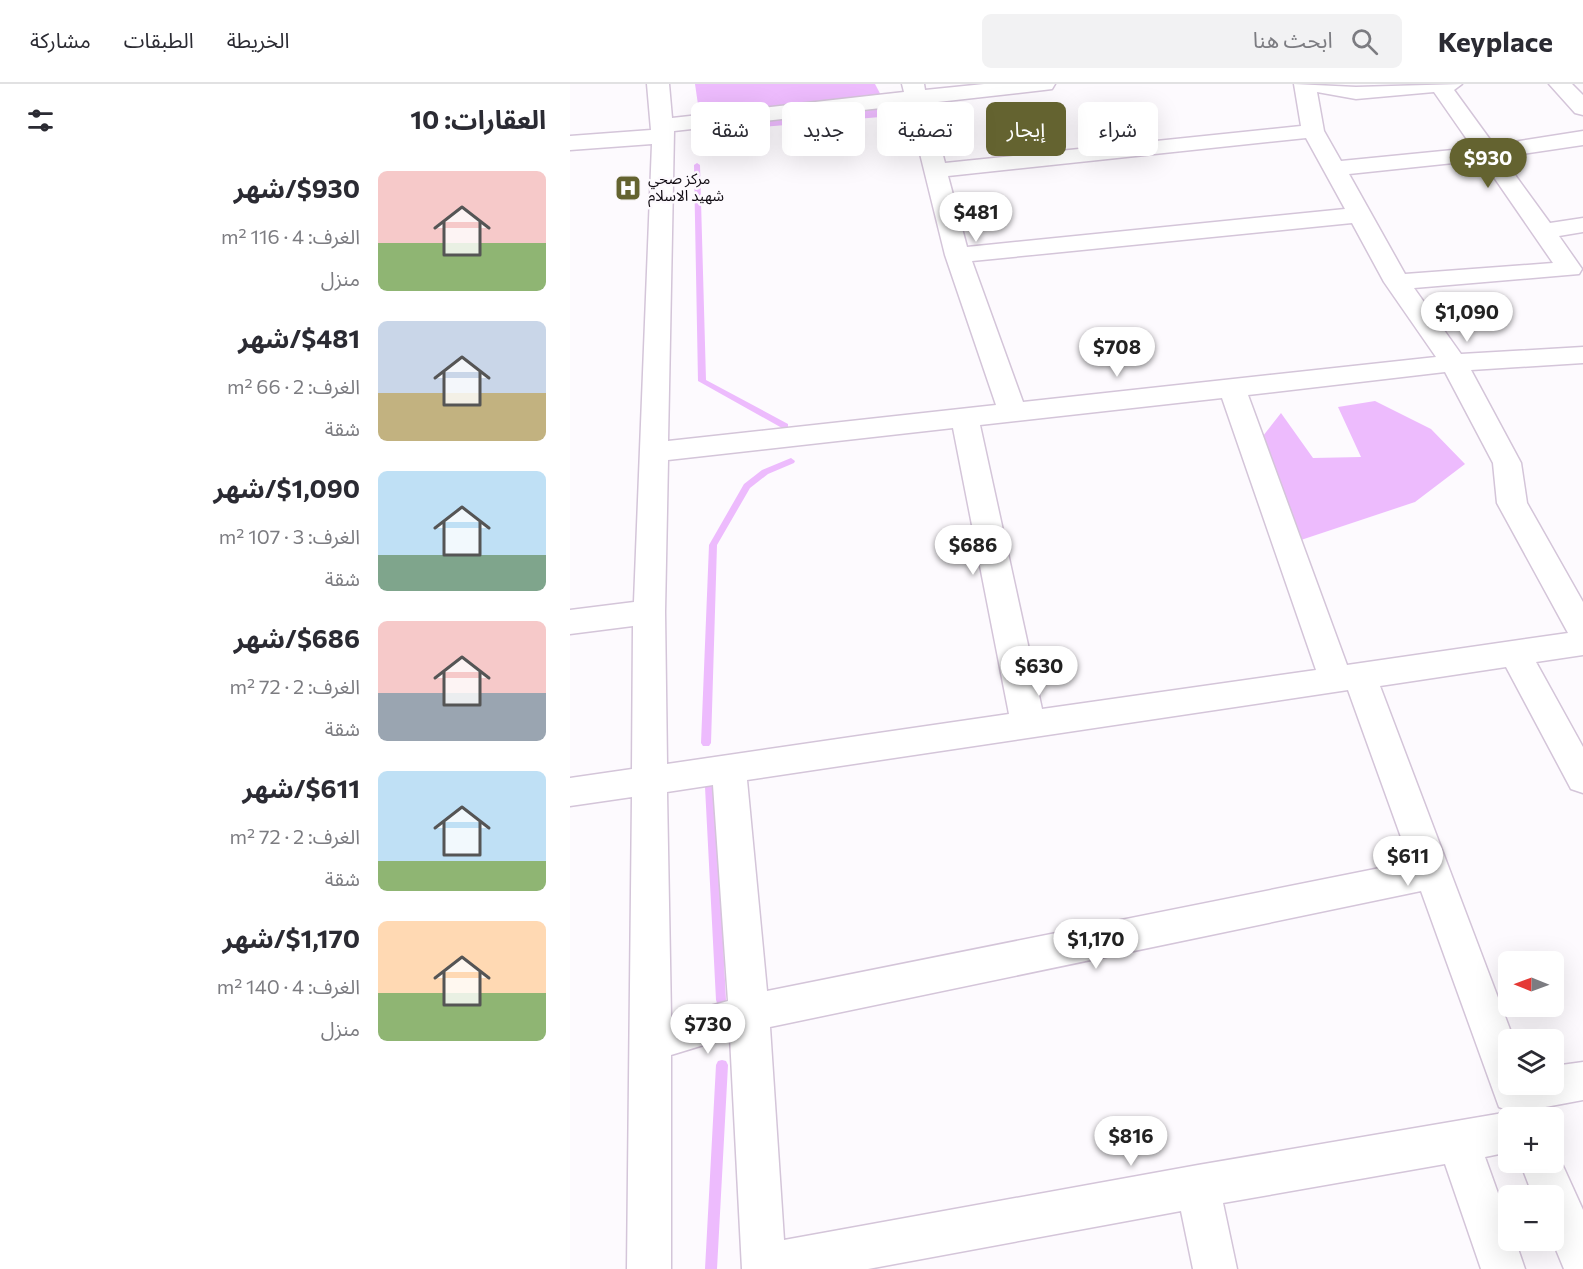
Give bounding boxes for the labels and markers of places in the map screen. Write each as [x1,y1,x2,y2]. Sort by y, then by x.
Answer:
pin: $930 [1452,138,1524,189]
place label: مركز صحي شهيد الاسلام [648,169,724,207]
hospital icon: مركز صحي شهيد الاسلام [613,173,643,203]
pin: $481 [940,192,1012,243]
pin: $1,090 [1418,292,1516,343]
pin: $708 [1081,327,1153,378]
pin: $686 [937,525,1009,576]
pin: $630 [1003,646,1075,697]
pin: $611 [1372,836,1444,887]
pin: $1,170 [1047,919,1145,970]
pin: $730 [672,1004,744,1055]
pin: $816 [1095,1116,1167,1167]

